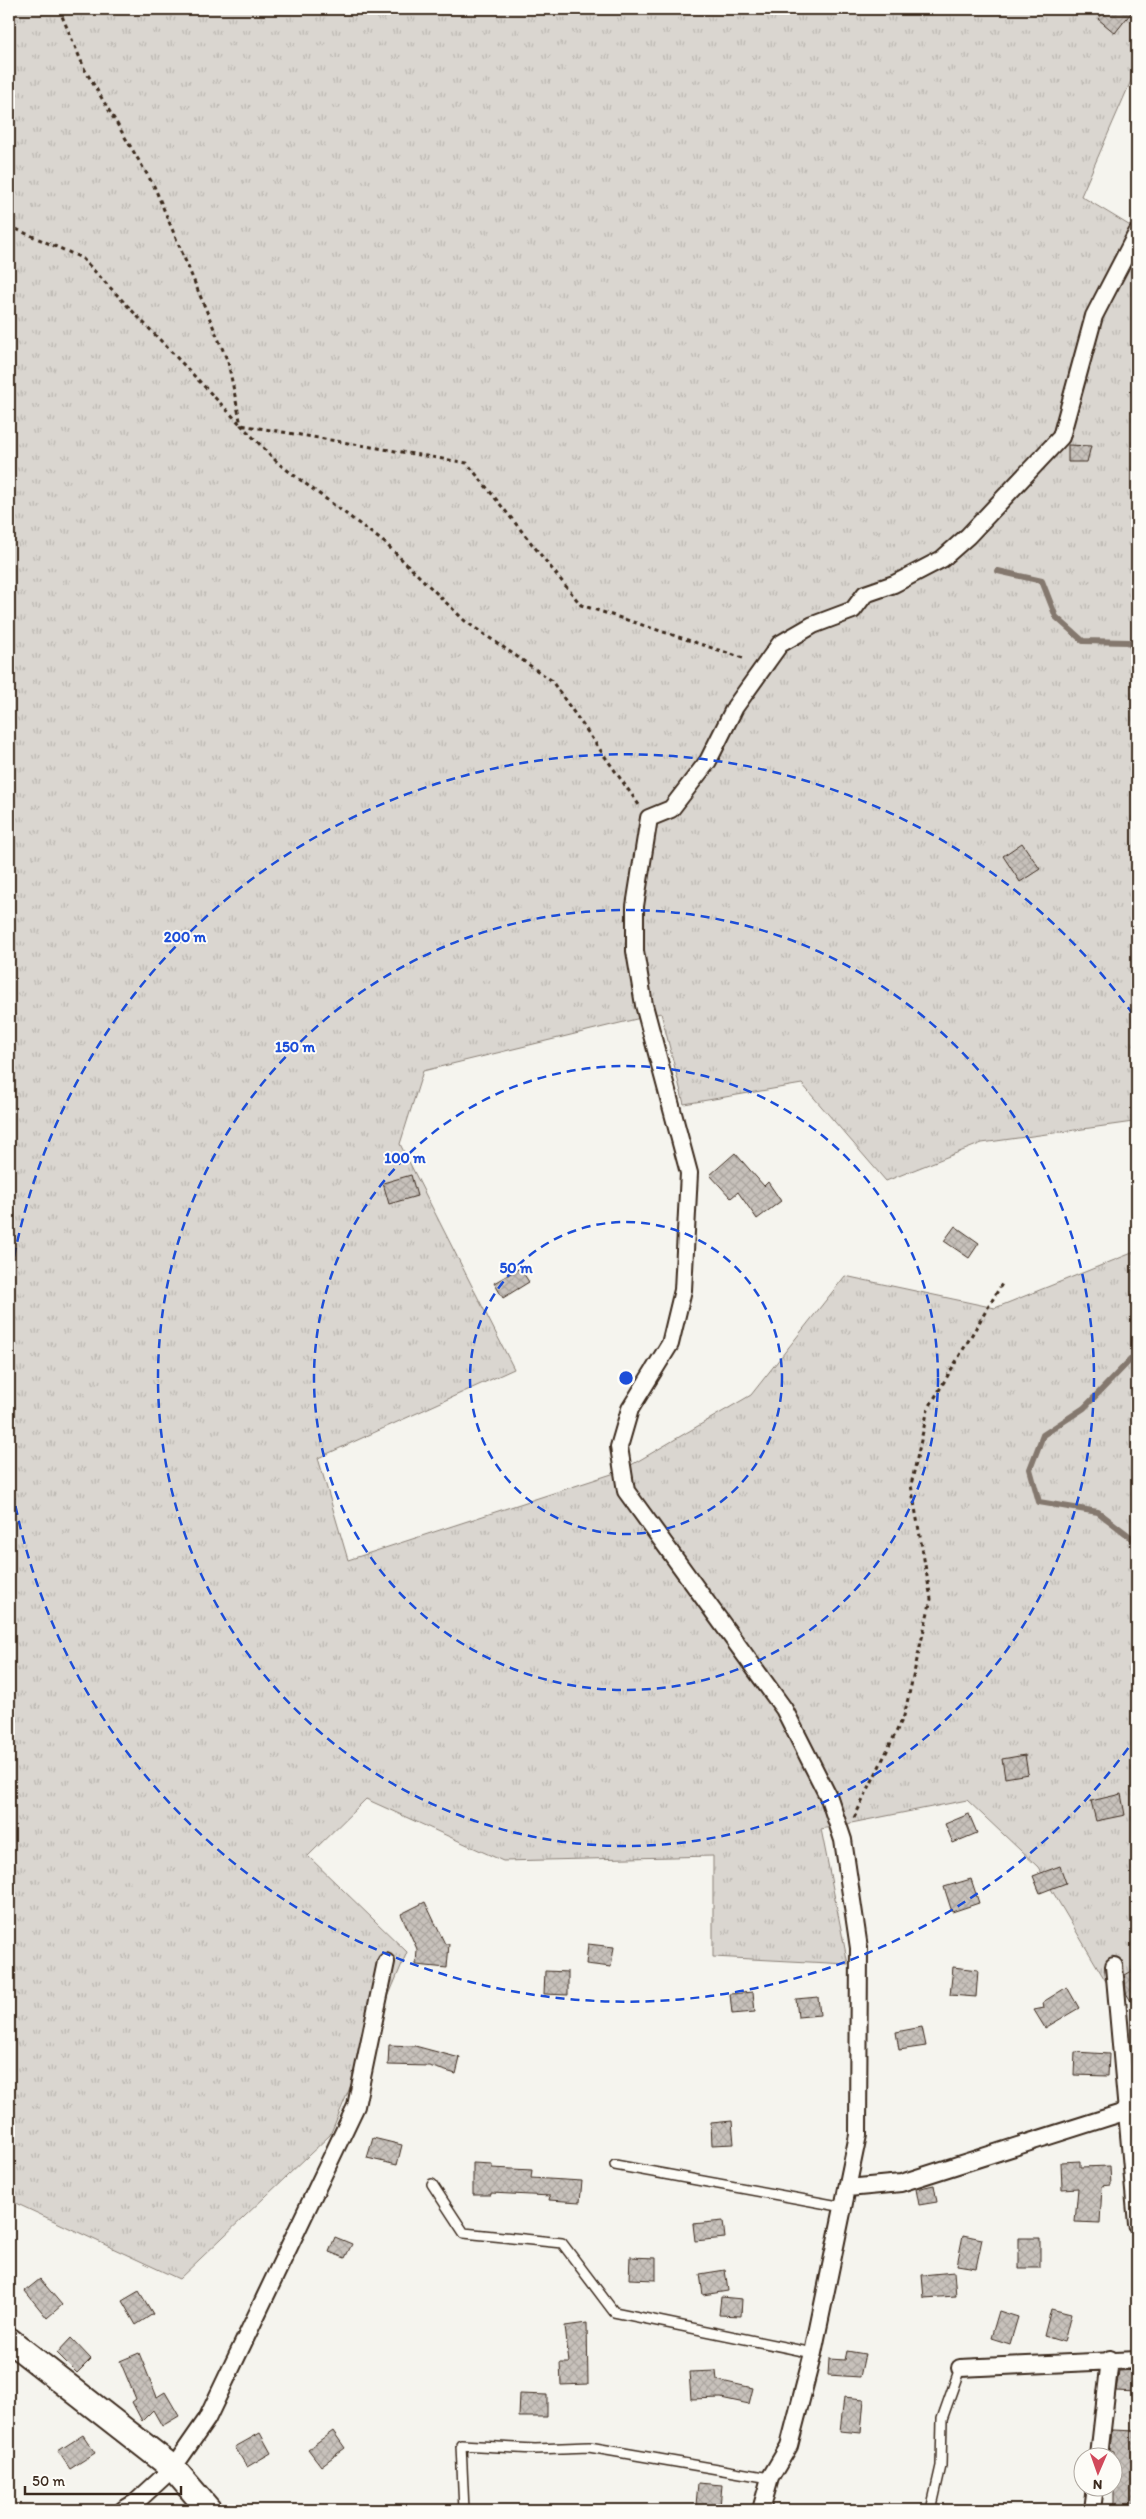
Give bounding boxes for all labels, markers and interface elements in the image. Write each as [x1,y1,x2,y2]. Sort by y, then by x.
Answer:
text: 200 m [164,928,207,946]
text: 150 m [275,1038,315,1056]
text: 100 m [384,1149,426,1167]
text: 50 m [499,1259,533,1277]
centre of rings [617,1369,635,1387]
north arrow [1074,2446,1124,2496]
scale bar [25,2464,181,2496]
text: 50 m [32,2472,65,2490]
text: N [1093,2476,1103,2493]

